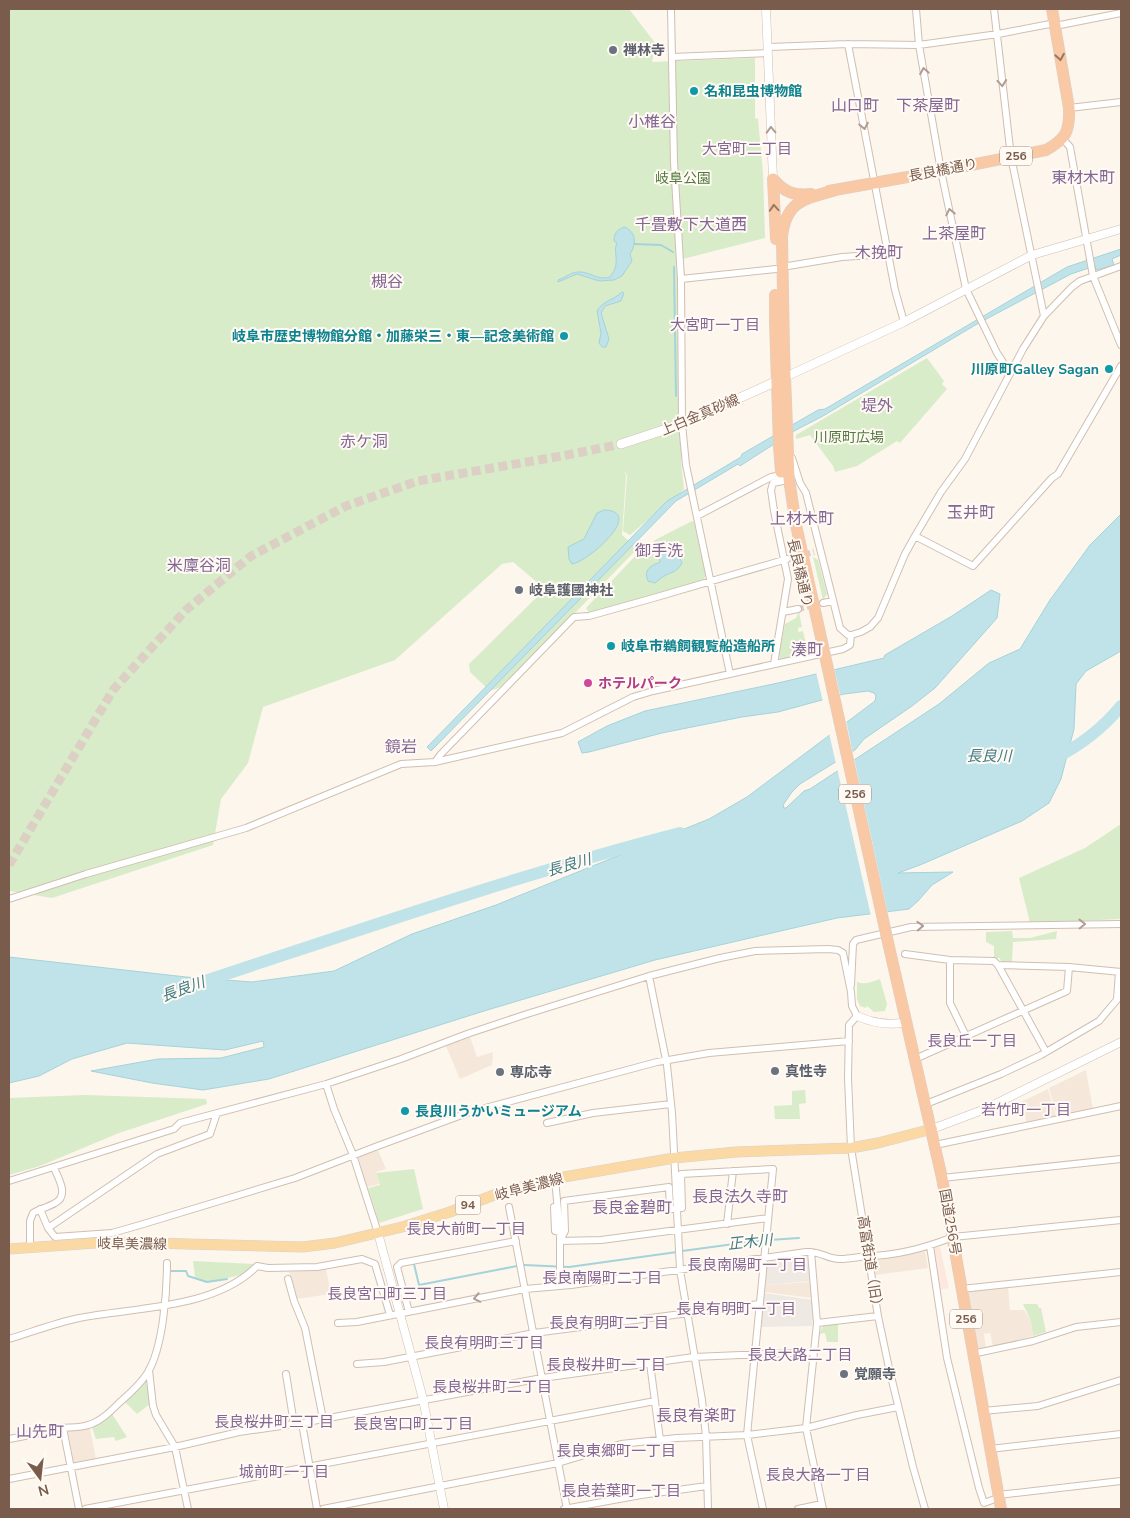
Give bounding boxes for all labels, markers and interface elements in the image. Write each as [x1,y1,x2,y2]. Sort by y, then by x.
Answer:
place label: 禅林寺 [623,41,665,60]
marker: 禅林寺 [607,44,619,56]
one-way arrow [1055,52,1065,61]
one-way arrow [919,67,929,76]
one-way arrow [996,79,1007,87]
place label: 名和昆虫博物館 [704,82,802,101]
marker: 名和昆虫博物館 [688,85,700,97]
district label: 山口町 [831,95,879,117]
district label: 下茶屋町 [896,95,960,117]
district label: 小椎谷 [628,111,676,133]
one-way arrow [858,122,868,131]
one-way arrow [766,126,776,134]
district label: 大宮町二丁目 [702,139,792,159]
road number: 256 [1000,146,1032,166]
street label: 長良橋通り [907,154,979,186]
district label: 東材木町 [1051,167,1115,189]
park label: 岐阜公園 [655,169,711,188]
one-way arrow [769,203,780,211]
one-way arrow [945,207,955,216]
district label: 千畳敷下大道西 [635,214,747,236]
district label: 上茶屋町 [922,223,986,245]
district label: 木挽町 [855,242,903,264]
district label: 槻谷 [371,271,403,293]
district label: 大宮町一丁目 [670,315,760,335]
place label: 岐阜市歴史博物館分館・加藤栄三・東―記念美術館 [232,327,554,346]
marker: 岐阜市歴史博物館分館・加藤栄三・東―記念美術館 [558,330,570,342]
place label: 川原町Galley Sagan [971,360,1099,379]
marker: 川原町Galley Sagan [1103,363,1115,375]
street label: 上白金真砂線 [658,390,742,440]
district label: 堤外 [861,395,893,417]
park label: 川原町広場 [814,428,884,447]
district label: 赤ケ洞 [340,431,388,453]
district label: 玉井町 [947,502,995,524]
district label: 上材木町 [770,508,834,530]
street label: 長良橋通り [783,537,817,609]
district label: 御手洗 [635,540,683,562]
district label: 米廩谷洞 [167,555,231,577]
place label: 岐阜護國神社 [529,581,613,600]
marker: 岐阜護國神社 [513,584,525,596]
place label: 岐阜市鵜飼観覧船造船所 [621,637,775,656]
district label: 湊町 [791,639,823,661]
marker: 岐阜市鵜飼観覧船造船所 [605,640,617,652]
place label: ホテルパーク [598,674,682,693]
marker: ホテルパーク [582,677,594,689]
district label: 鏡岩 [385,736,417,758]
water label: 長良川 [966,746,1013,766]
road number: 256 [839,784,871,804]
water label: 長良川 [545,849,595,881]
one-way arrow [1078,919,1086,929]
one-way arrow [916,921,924,932]
water label: 長良川 [158,971,209,1006]
district label: 長良丘一丁目 [927,1031,1017,1051]
place label: 真性寺 [785,1062,827,1081]
place label: 専応寺 [510,1063,552,1082]
marker: 真性寺 [769,1065,781,1077]
marker: 専応寺 [494,1066,506,1078]
district label: 若竹町一丁目 [981,1100,1071,1120]
place label: 長良川うかいミュージアム [415,1102,582,1121]
marker: 長良川うかいミュージアム [399,1105,411,1117]
street label: 岐阜美濃線 [493,1169,565,1205]
district label: 長良法久寺町 [692,1186,788,1208]
street label: 国道256号 [935,1187,965,1257]
road number: 94 [456,1196,480,1214]
district label: 長良金碧町 [592,1197,672,1219]
street label: 高富街道（旧） [853,1214,887,1314]
district label: 長良大前町一丁目 [406,1219,526,1239]
water label: 正木川 [727,1229,775,1254]
street label: 岐阜美濃線 [97,1234,167,1254]
district label: 長良南陽町一丁目 [687,1255,807,1275]
district label: 長良南陽町二丁目 [542,1268,662,1288]
district label: 長良宮口町三丁目 [327,1284,447,1304]
one-way arrow [473,1292,482,1303]
district label: 長良有明町一丁目 [676,1299,796,1319]
road number: 256 [950,1310,982,1328]
district label: 長良有明町二丁目 [549,1313,669,1333]
district label: 長良有明町三丁目 [424,1333,544,1353]
district label: 長良大路二丁目 [747,1345,853,1365]
district label: 長良桜井町一丁目 [546,1355,666,1375]
place label: 覚願寺 [854,1365,896,1384]
marker: 覚願寺 [838,1368,850,1380]
district label: 長良桜井町二丁目 [432,1377,552,1397]
district label: 長良有楽町 [656,1405,736,1427]
district label: 長良桜井町三丁目 [214,1412,334,1432]
district label: 長良宮口町二丁目 [353,1414,473,1434]
district label: 山先町 [16,1421,64,1443]
district label: 長良東郷町一丁目 [556,1441,676,1461]
north arrow [15,1453,65,1503]
district label: 城前町一丁目 [239,1462,329,1482]
district label: 長良大路一丁目 [765,1465,871,1485]
text: N [36,1480,51,1501]
district label: 長良若葉町一丁目 [561,1481,681,1501]

